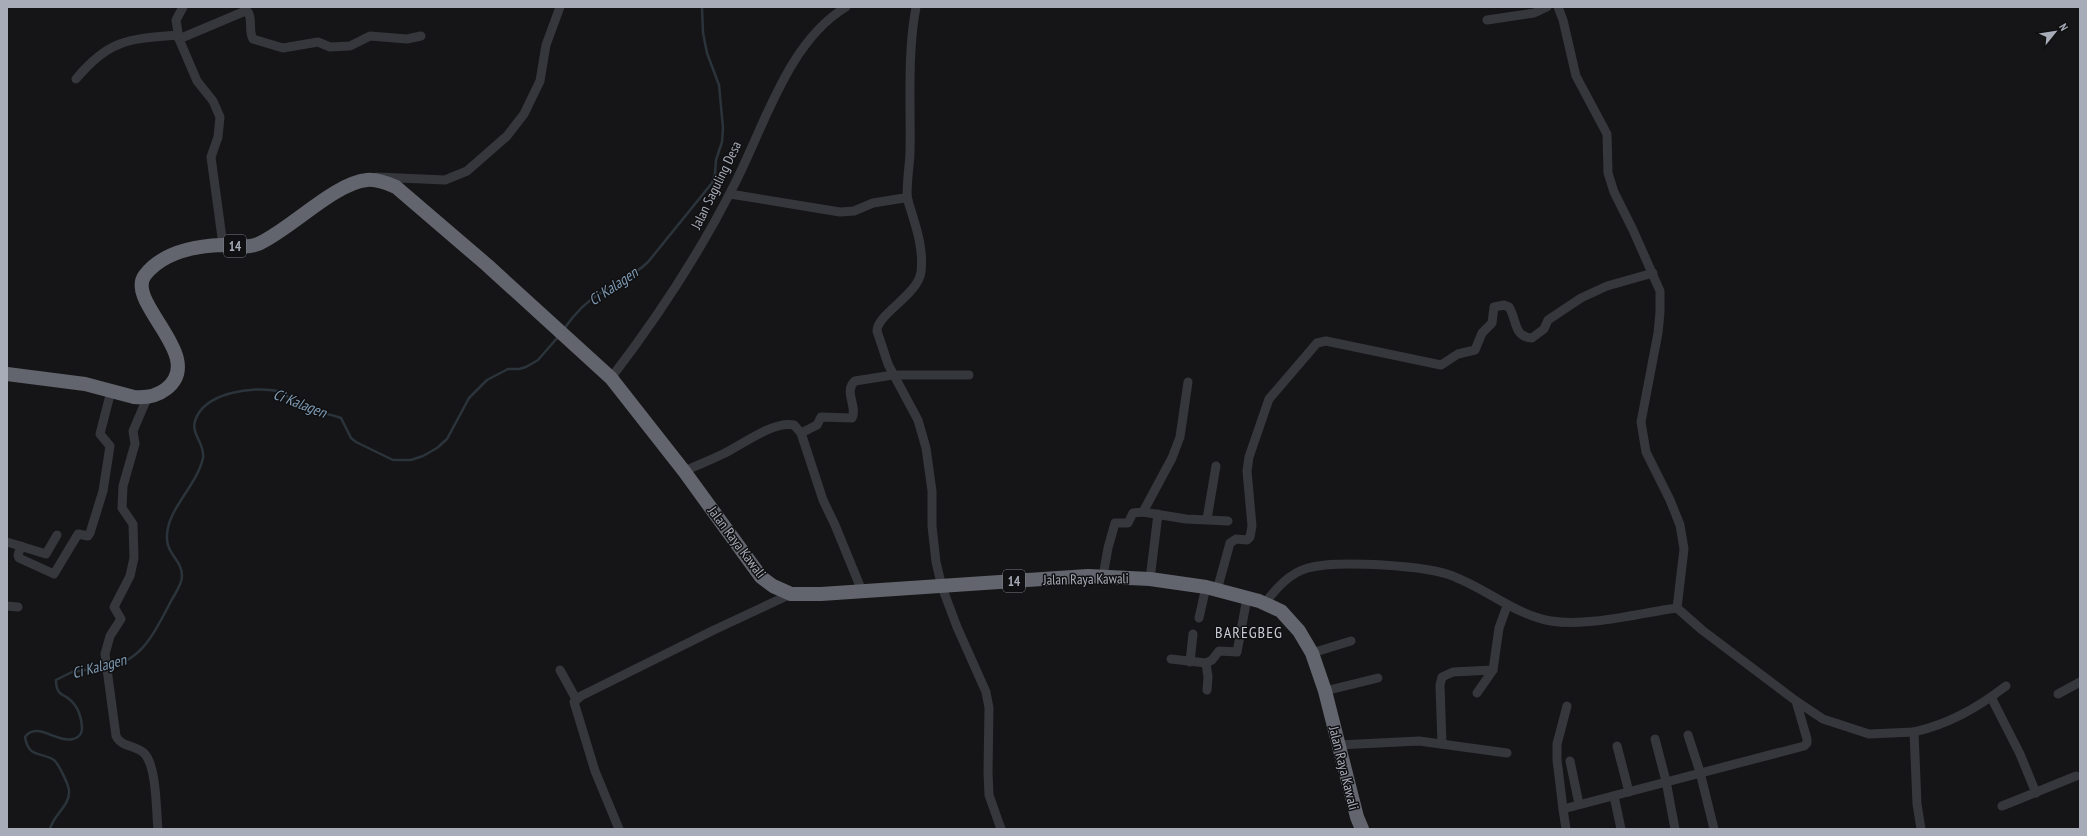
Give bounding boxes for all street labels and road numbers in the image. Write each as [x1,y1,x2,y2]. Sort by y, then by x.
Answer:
street label: Jalan Saguling Desa [687,138,745,233]
road number: 14 [224,235,246,257]
street label: Jalan Raya Kawali [703,502,770,582]
street label: Jalan Raya Kawali [1042,569,1129,589]
road number: 14 [1003,570,1025,592]
street label: Jalan Raya Kawali [1325,723,1363,812]

